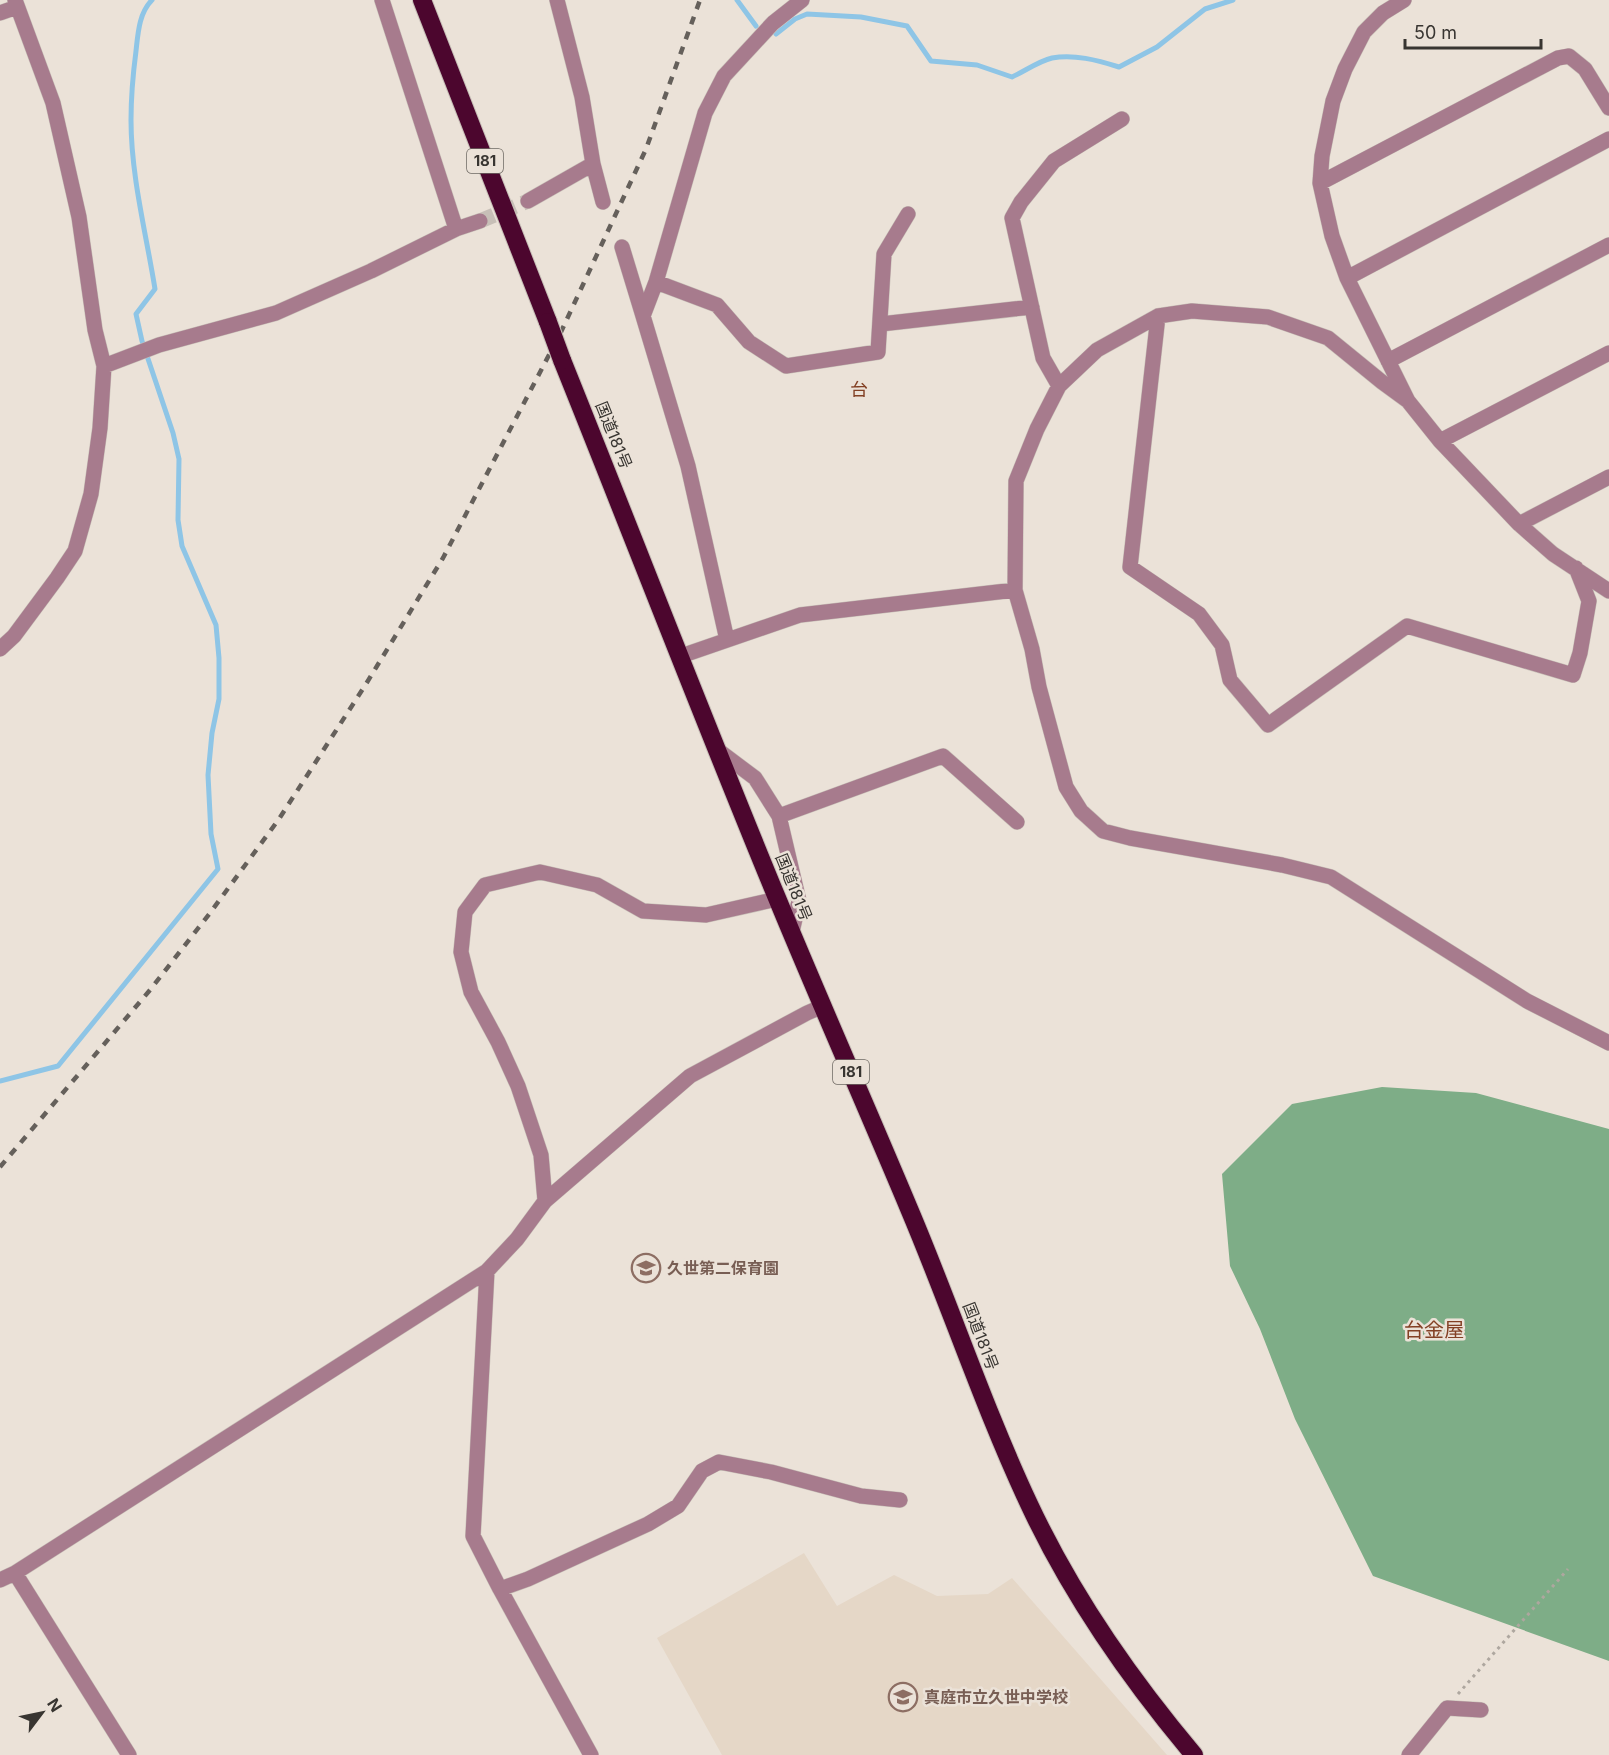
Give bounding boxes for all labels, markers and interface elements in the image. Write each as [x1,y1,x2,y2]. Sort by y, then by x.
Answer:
scale bar [1405,12,1542,50]
text: 50 m [1414,22,1457,43]
road number: 181 [467,149,503,173]
district label: 台 [850,379,868,400]
street label: 国道181号 [591,398,637,472]
street label: 国道181号 [771,850,817,924]
road number: 181 [833,1060,869,1084]
school or university icon: 久世第二保育園 [630,1252,662,1284]
place label: 久世第二保育園 [667,1258,779,1278]
street label: 国道181号 [959,1299,1003,1373]
district label: 台金屋 [1404,1318,1464,1342]
school or university icon: 真庭市立久世中学校 [887,1681,919,1713]
north arrow [12,1683,72,1743]
place label: 真庭市立久世中学校 [924,1687,1068,1707]
text: N [43,1695,66,1716]

